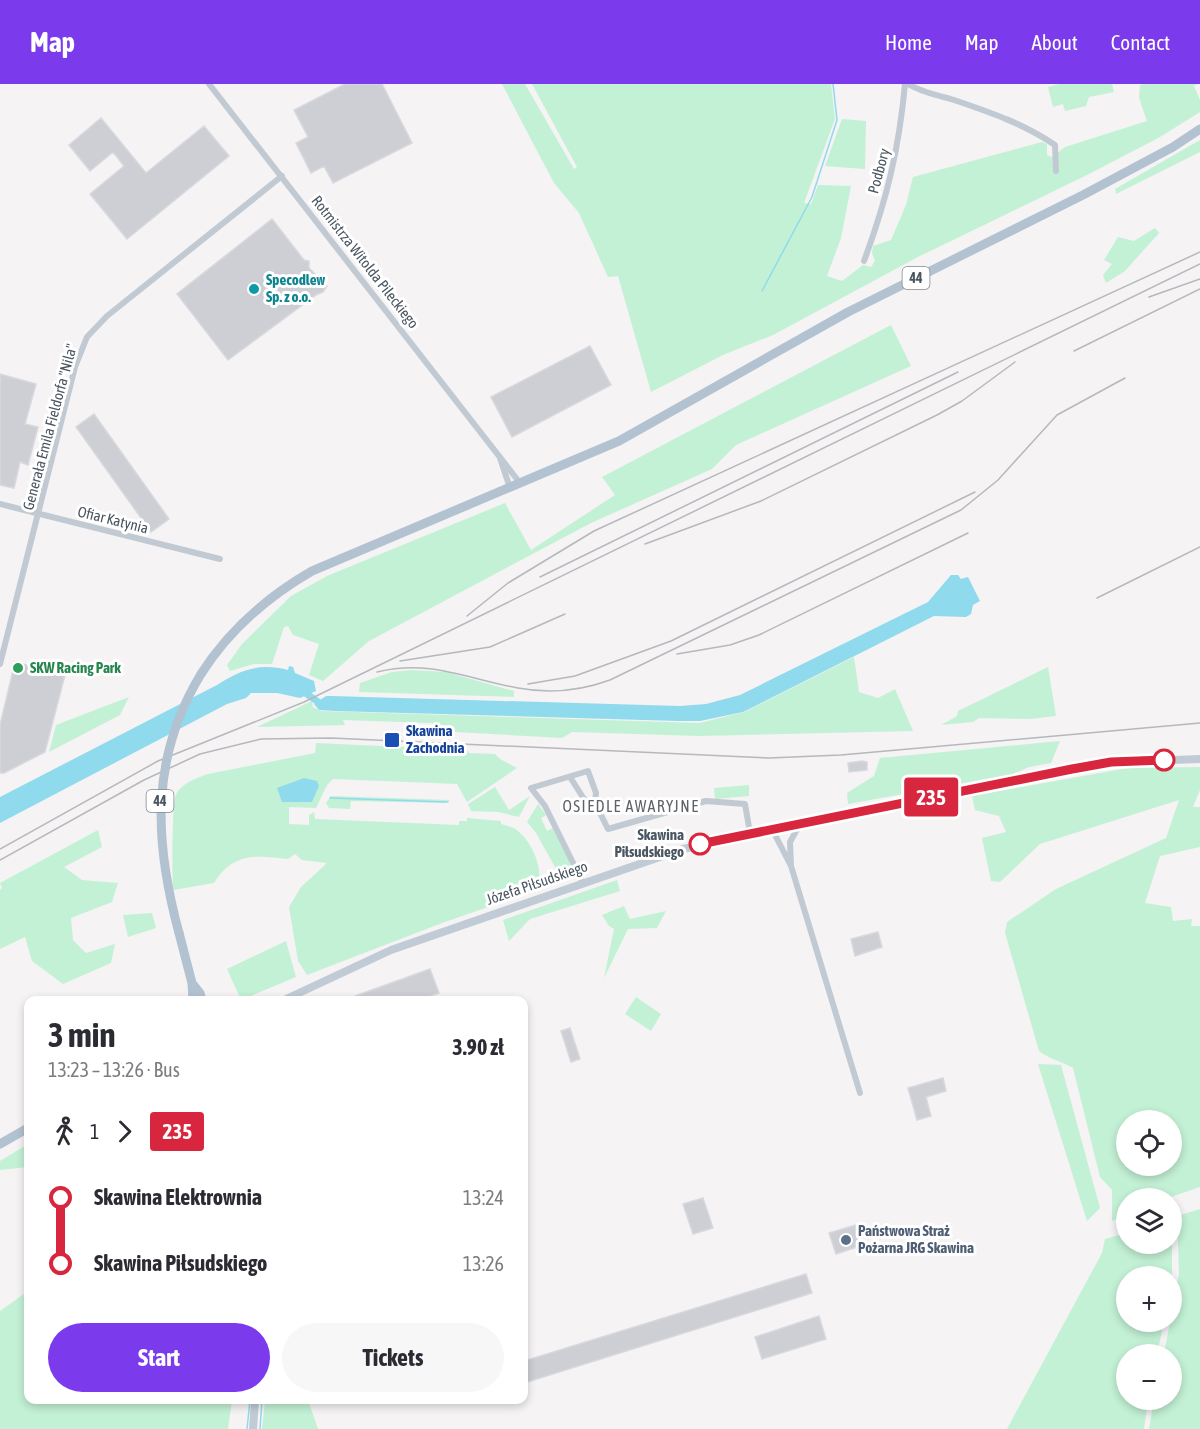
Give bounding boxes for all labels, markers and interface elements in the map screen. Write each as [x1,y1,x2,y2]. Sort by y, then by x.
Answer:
text: Map [30,26,75,58]
text: Home [885,30,932,54]
text: Map [965,30,999,54]
text: About [1032,30,1078,54]
text: Contact [1111,30,1170,54]
street label: Podbory [864,146,893,195]
street label: Rotmistrza Witolda Pileckiego [308,192,422,331]
road number: 44 [902,267,930,289]
place label: Specodlew Sp. z o.o. [266,271,325,305]
marker: Specodlew Sp. z o.o. [247,282,261,296]
street label: Generała Emila Fieldorfa "Nila" [19,342,80,512]
street label: Ofiar Katynia [76,503,150,536]
place label: SKW Racing Park [30,659,121,676]
marker: SKW Racing Park [11,661,25,675]
place label: Skawina Zachodnia [406,722,464,756]
marker: Skawina Zachodnia [383,731,401,749]
unlabelled marker [1153,749,1175,771]
line badge: 235 [896,778,966,816]
text: 235 [916,785,946,809]
road number: 44 [146,790,174,812]
district label: OSIEDLE AWARYJNE [563,797,699,815]
place label: Skawina Piłsudskiego [614,826,684,860]
marker: Skawina Piłsudskiego [689,833,711,855]
street label: Józefa Piłsudskiego [484,857,590,908]
text: 3 min [48,1016,115,1054]
text: 3.90 zł [452,1034,504,1060]
text: 13:23 – 13:26 · Bus [48,1058,180,1081]
map controls [1116,1110,1182,1410]
button: locate [1116,1110,1182,1176]
icon: walk [48,1115,81,1148]
icon: forward [108,1115,141,1148]
text: 235 [162,1119,192,1143]
text: 1 [90,1120,99,1143]
text: Skawina Elektrownia [94,1184,262,1210]
text: 13:24 [463,1186,504,1209]
button: layers [1116,1188,1182,1254]
place label: Państwowa Straż Pożarna JRG Skawina [858,1222,974,1256]
marker: Państwowa Straż Pożarna JRG Skawina [839,1233,853,1247]
text: Skawina Piłsudskiego [94,1250,267,1276]
text: 13:26 [463,1252,504,1275]
button: + [1116,1266,1182,1332]
button: Start [48,1323,270,1392]
button: Tickets [282,1323,504,1392]
button: − [1116,1344,1182,1410]

